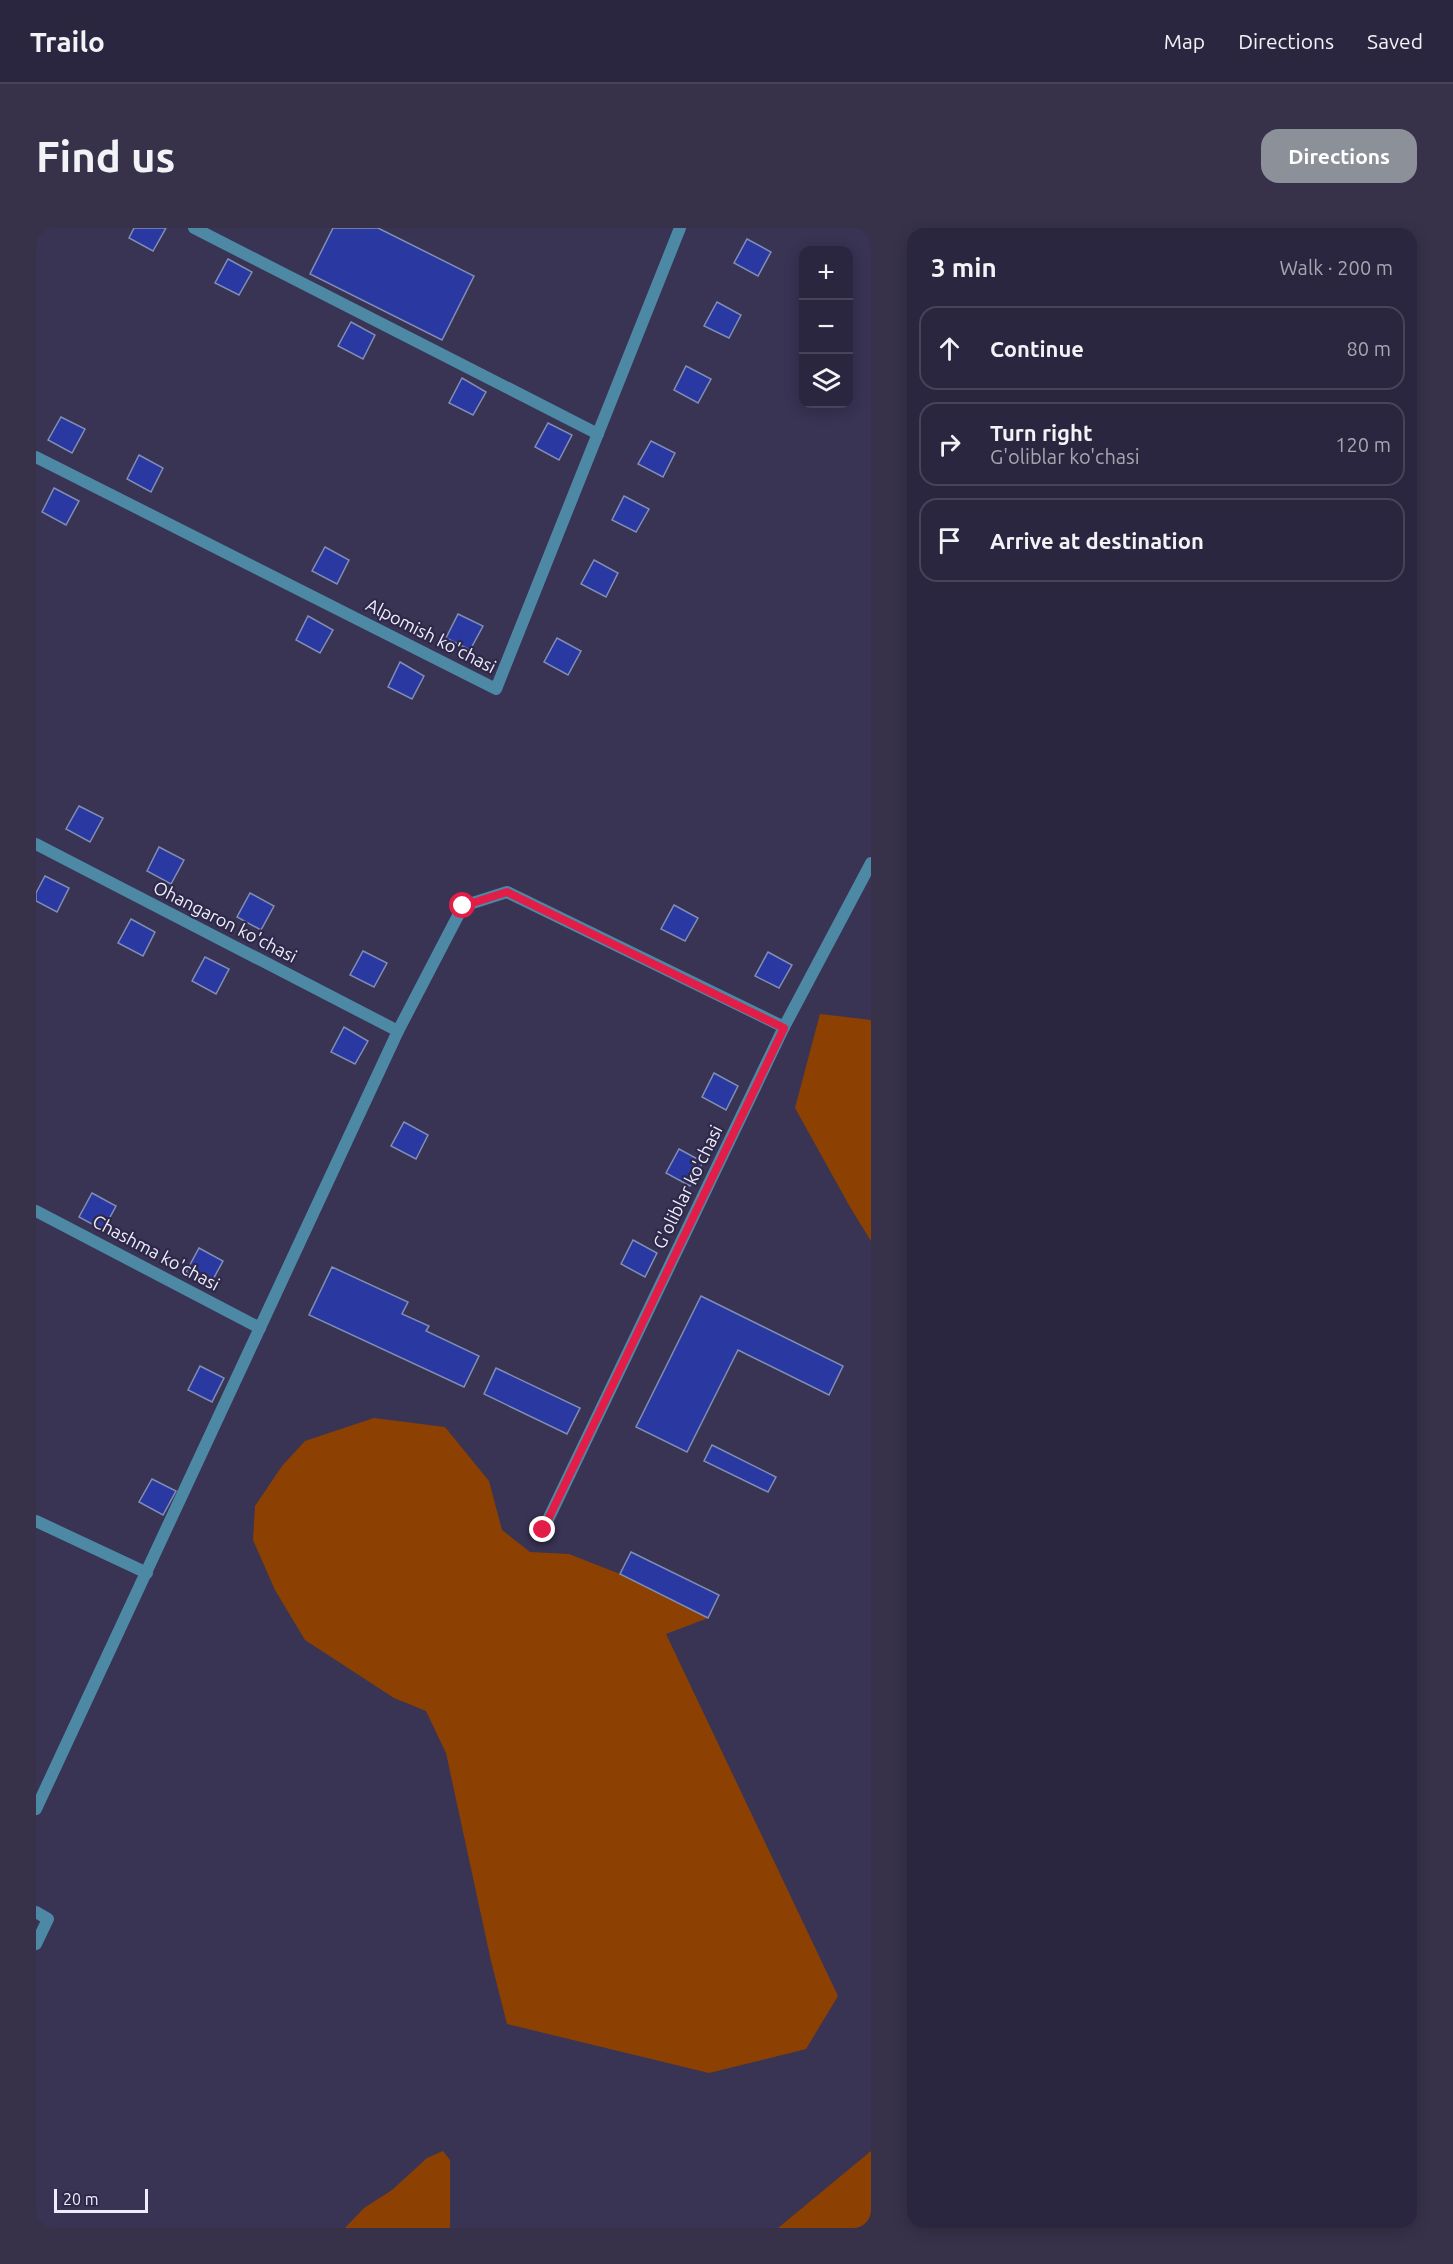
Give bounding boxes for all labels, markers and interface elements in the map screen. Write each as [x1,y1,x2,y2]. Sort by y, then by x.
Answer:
text: Trailo [30,26,105,57]
text: Map [1164,29,1205,53]
text: Directions [1238,29,1334,53]
text: Saved [1367,29,1423,53]
button: Directions [1261,129,1417,183]
text: Find us [36,133,175,180]
map controls [799,246,853,408]
button: + [799,246,853,300]
text: 3 min [931,253,997,282]
text: Walk · 200 m [1280,256,1393,279]
button: − [799,300,853,354]
icon: ahead [933,332,966,365]
text: Continue [990,336,1084,361]
text: 80 m [1347,337,1391,360]
button: layers [799,354,853,408]
text: Turn right [990,420,1092,445]
icon: right [933,428,966,461]
text: 120 m [1335,433,1391,456]
text: G'oliblar ko'chasi [990,445,1140,468]
icon: arrive [933,524,966,557]
text: Arrive at destination [990,528,1204,553]
street label: Alpomish ko'chasi [363,594,500,676]
street label: Ohangaron ko'chasi [150,876,301,966]
route start [449,892,475,918]
street label: G'oliblar ko'chasi [649,1122,726,1251]
street label: Chashma ko'chasi [90,1210,223,1294]
route end [529,1516,555,1542]
scale bar [54,2186,148,2214]
text: 20 m [63,2190,99,2208]

